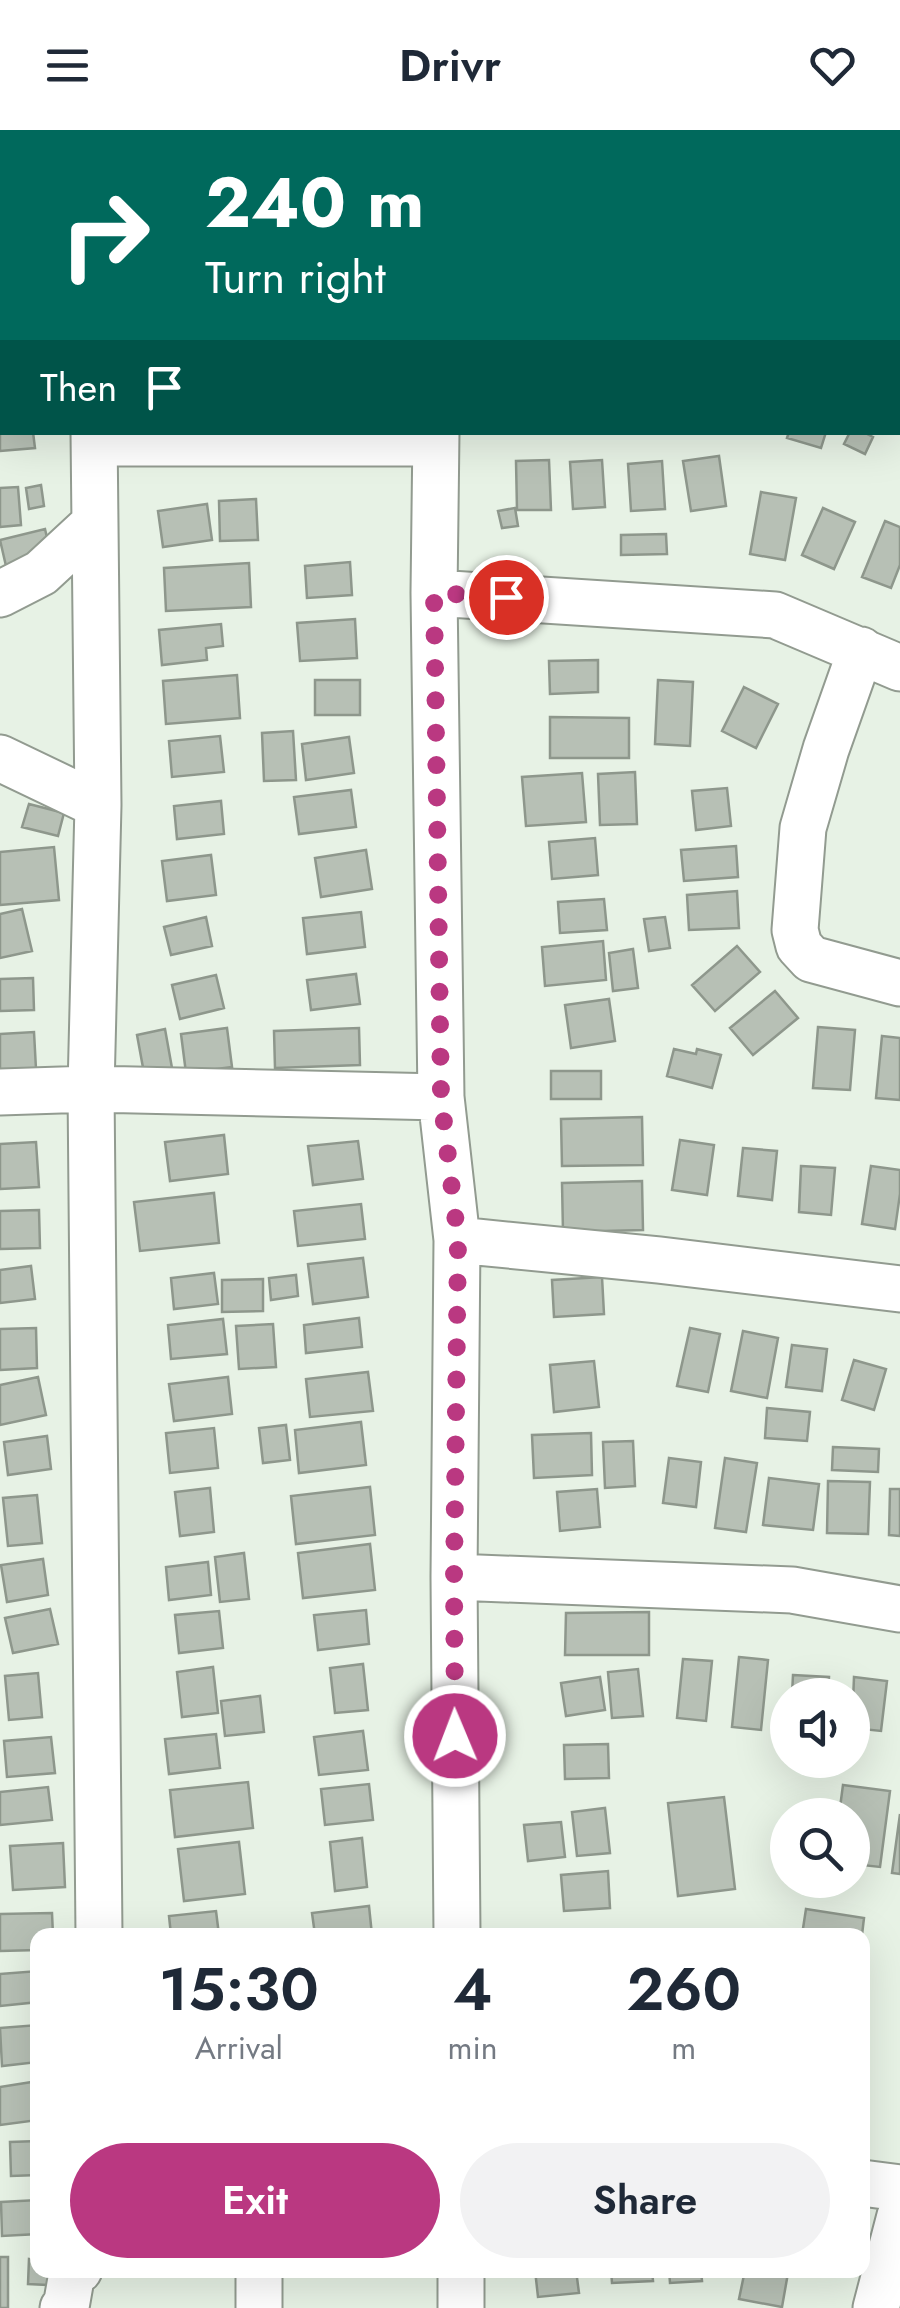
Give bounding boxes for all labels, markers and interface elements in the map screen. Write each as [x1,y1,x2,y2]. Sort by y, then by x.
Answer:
text: Drivr [399,33,501,98]
icon: menu [40,38,95,93]
icon: heart [805,38,860,93]
text: 240 m [205,152,425,253]
icon: right [40,170,170,300]
text: Turn right [205,245,386,310]
text: Then [40,360,117,415]
icon: arrive [137,360,192,415]
pin [464,555,549,640]
icon: arrive [479,570,534,625]
map controls [770,1678,870,1898]
button: sound [770,1678,870,1778]
position arrow [403,1684,507,1788]
button: search [770,1798,870,1898]
text: 15:30 [159,1946,319,2033]
text: 4 [453,1946,492,2033]
text: 260 [626,1946,741,2033]
text: Arrival [195,2025,283,2071]
text: min [448,2025,498,2071]
text: m [671,2025,696,2071]
button: Exit [70,2143,440,2258]
button: Share [460,2143,830,2258]

